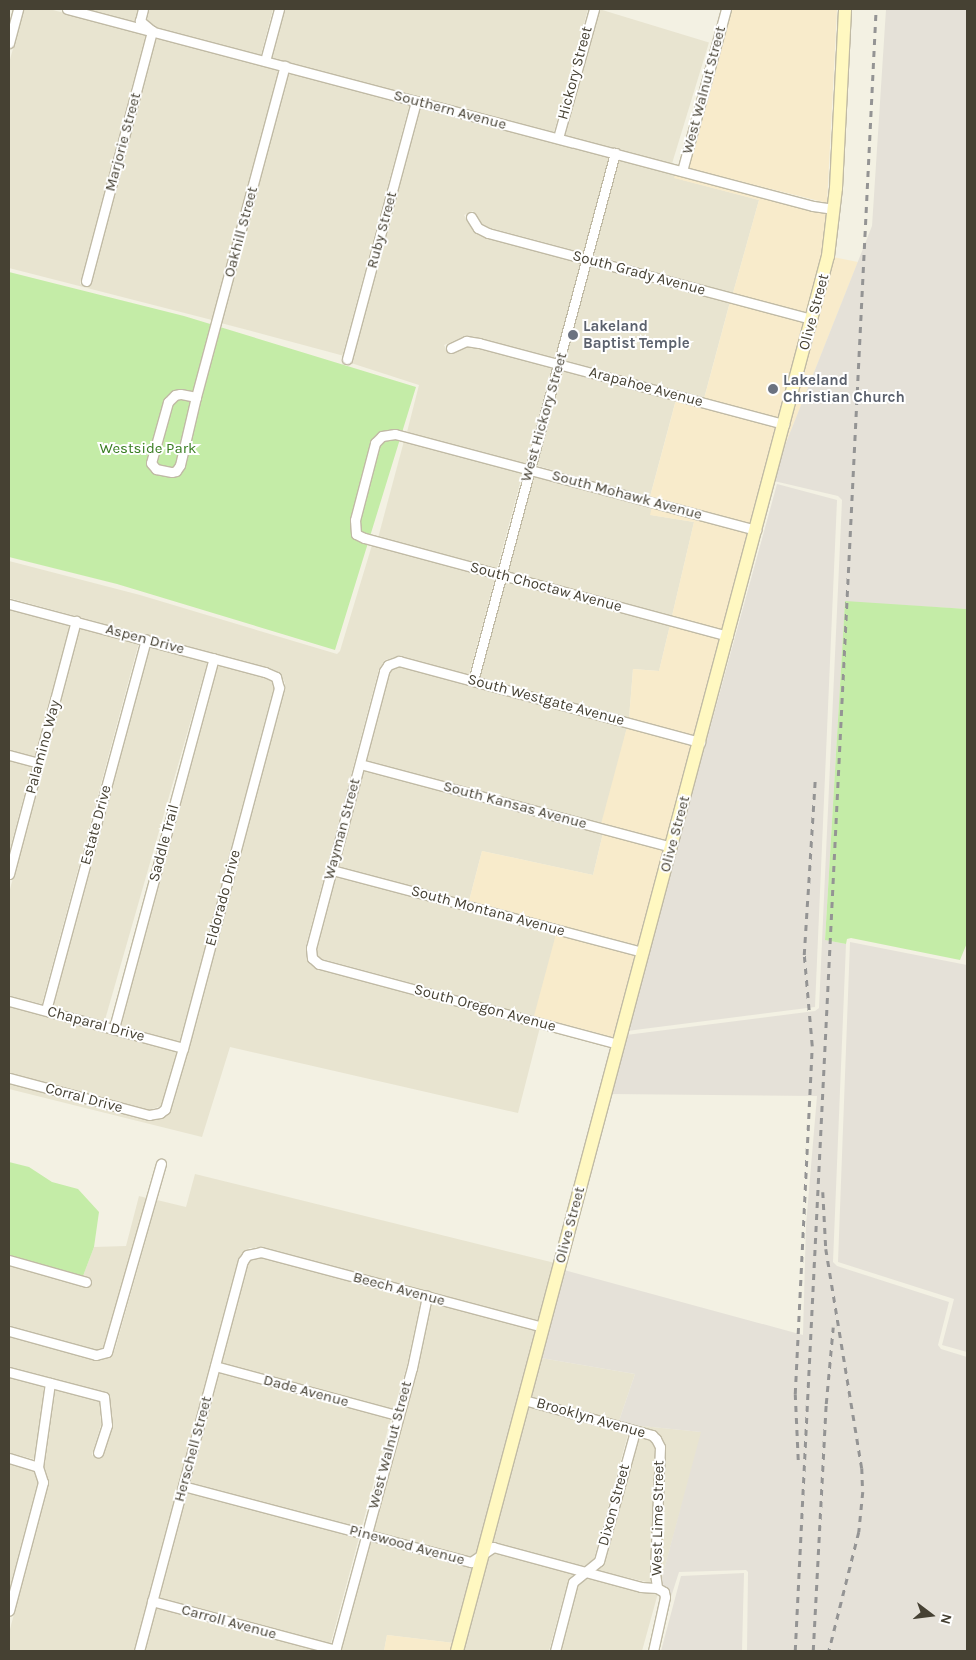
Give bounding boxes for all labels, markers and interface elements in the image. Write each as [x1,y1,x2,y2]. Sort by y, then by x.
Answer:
street label: Hickory Street [554,24,596,122]
street label: West Walnut Street [678,24,730,156]
street label: Southern Avenue [392,86,508,134]
street label: Marjorie Street [101,91,145,193]
street label: Oakhill Street [220,185,262,279]
street label: Ruby Street [363,190,401,270]
street label: South Grady Avenue [571,247,707,299]
street label: Olive Street [795,272,833,352]
place label: Lakeland Baptist Temple [583,317,690,352]
marker: Lakeland Baptist Temple [567,329,579,341]
street label: West Hickory Street [517,350,571,484]
street label: Arapahoe Avenue [587,363,705,411]
place label: Lakeland Christian Church [783,371,905,406]
marker: Lakeland Christian Church [767,383,779,395]
park label: Westside Park [99,440,197,458]
street label: South Mohawk Avenue [550,466,704,524]
street label: South Choctaw Avenue [468,558,624,616]
street label: Aspen Drive [104,620,186,658]
street label: South Westgate Avenue [466,670,626,730]
street label: Palamino Way [22,698,64,796]
street label: Wayman Street [320,776,364,882]
street label: South Kansas Avenue [441,777,589,833]
street label: Estate Drive [77,783,115,867]
street label: Olive Street [656,794,694,874]
street label: Saddle Trail [145,802,183,884]
street label: Eldorado Drive [201,848,245,948]
street label: South Montana Avenue [409,882,567,940]
street label: South Oregon Avenue [412,980,558,1036]
street label: Chaparal Drive [45,1002,147,1046]
street label: Corral Drive [43,1079,125,1117]
street label: Olive Street [551,1185,589,1265]
street label: Beech Avenue [351,1268,447,1310]
street label: Dade Avenue [261,1371,351,1411]
street label: West Walnut Street [364,1379,416,1511]
street label: Herschell Street [170,1394,216,1504]
street label: Brooklyn Avenue [534,1394,648,1442]
street label: West Lime Street [648,1460,668,1576]
street label: Dixon Street [594,1462,634,1548]
street label: Pinewood Avenue [347,1521,467,1569]
north arrow [906,1590,956,1640]
street label: Carroll Avenue [179,1601,279,1643]
text: N [936,1612,955,1626]

